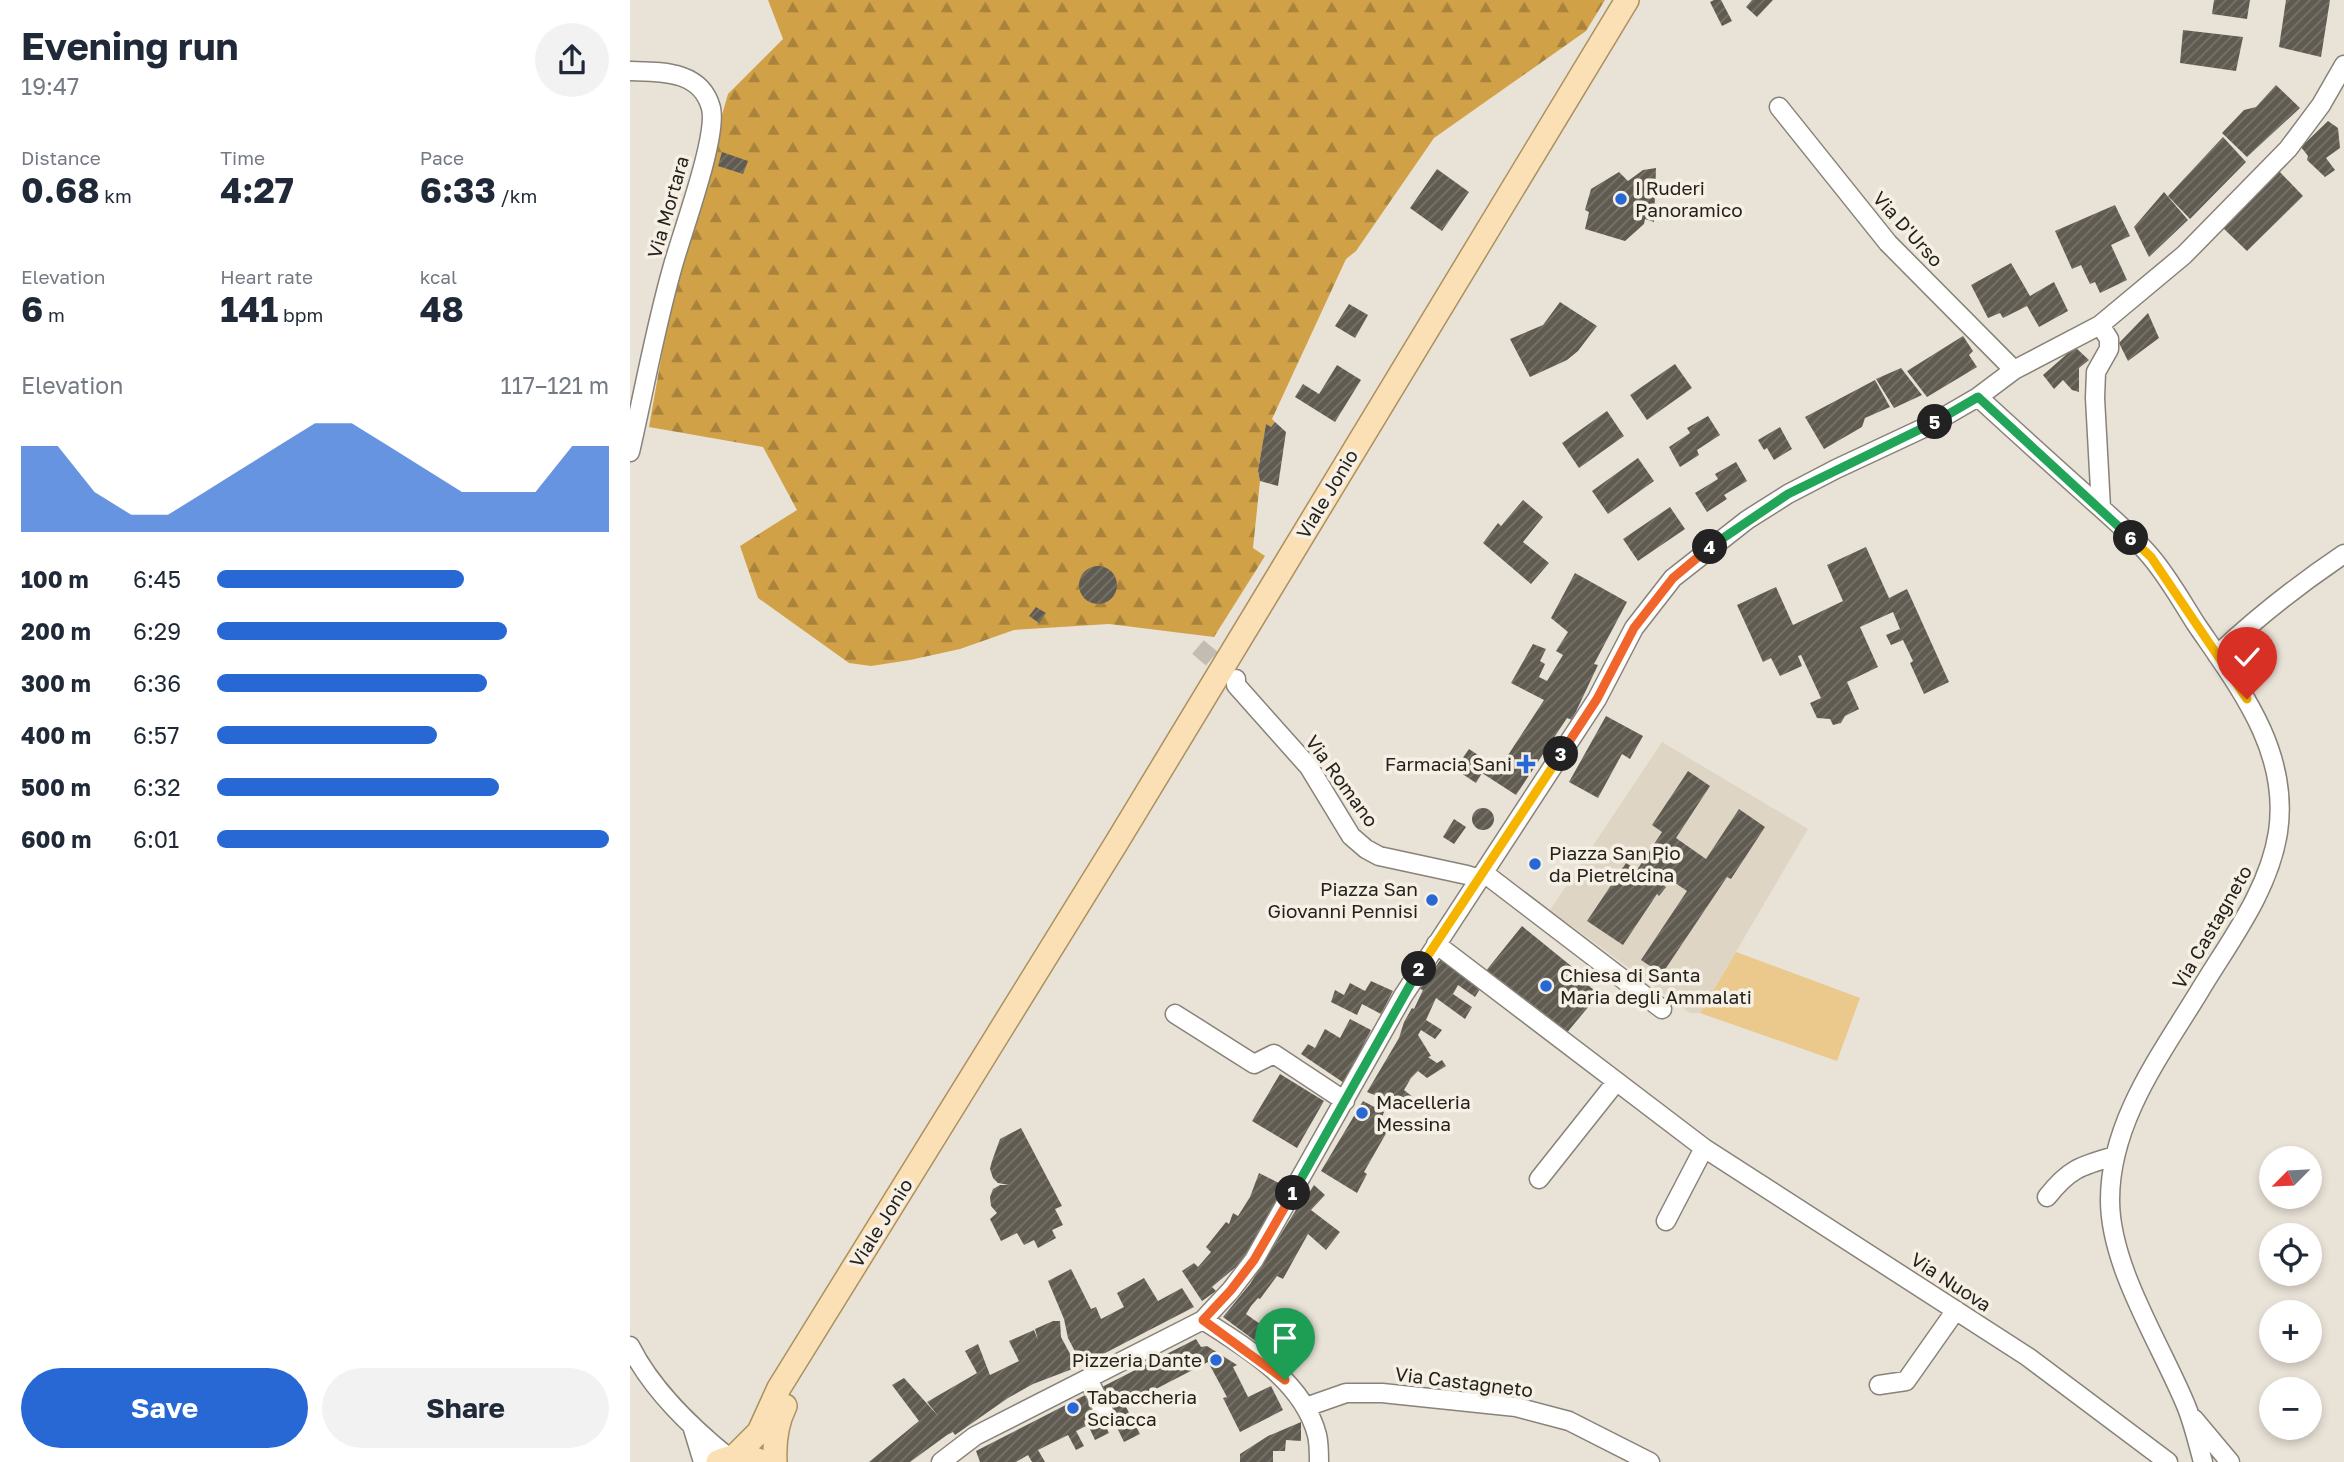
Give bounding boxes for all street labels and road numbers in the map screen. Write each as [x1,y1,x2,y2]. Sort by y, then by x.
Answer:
street label: Via Mortara [642,153,693,261]
street label: Via D'Urso [1869,186,1948,271]
street label: Viale Jonio [1291,445,1362,543]
street label: Via Romano [1301,730,1383,831]
street label: Via Castagneto [2167,861,2256,993]
street label: Viale Jonio [844,1174,917,1271]
street label: Via Nuova [1907,1247,1996,1316]
street label: Via Castagneto [1394,1362,1534,1401]

